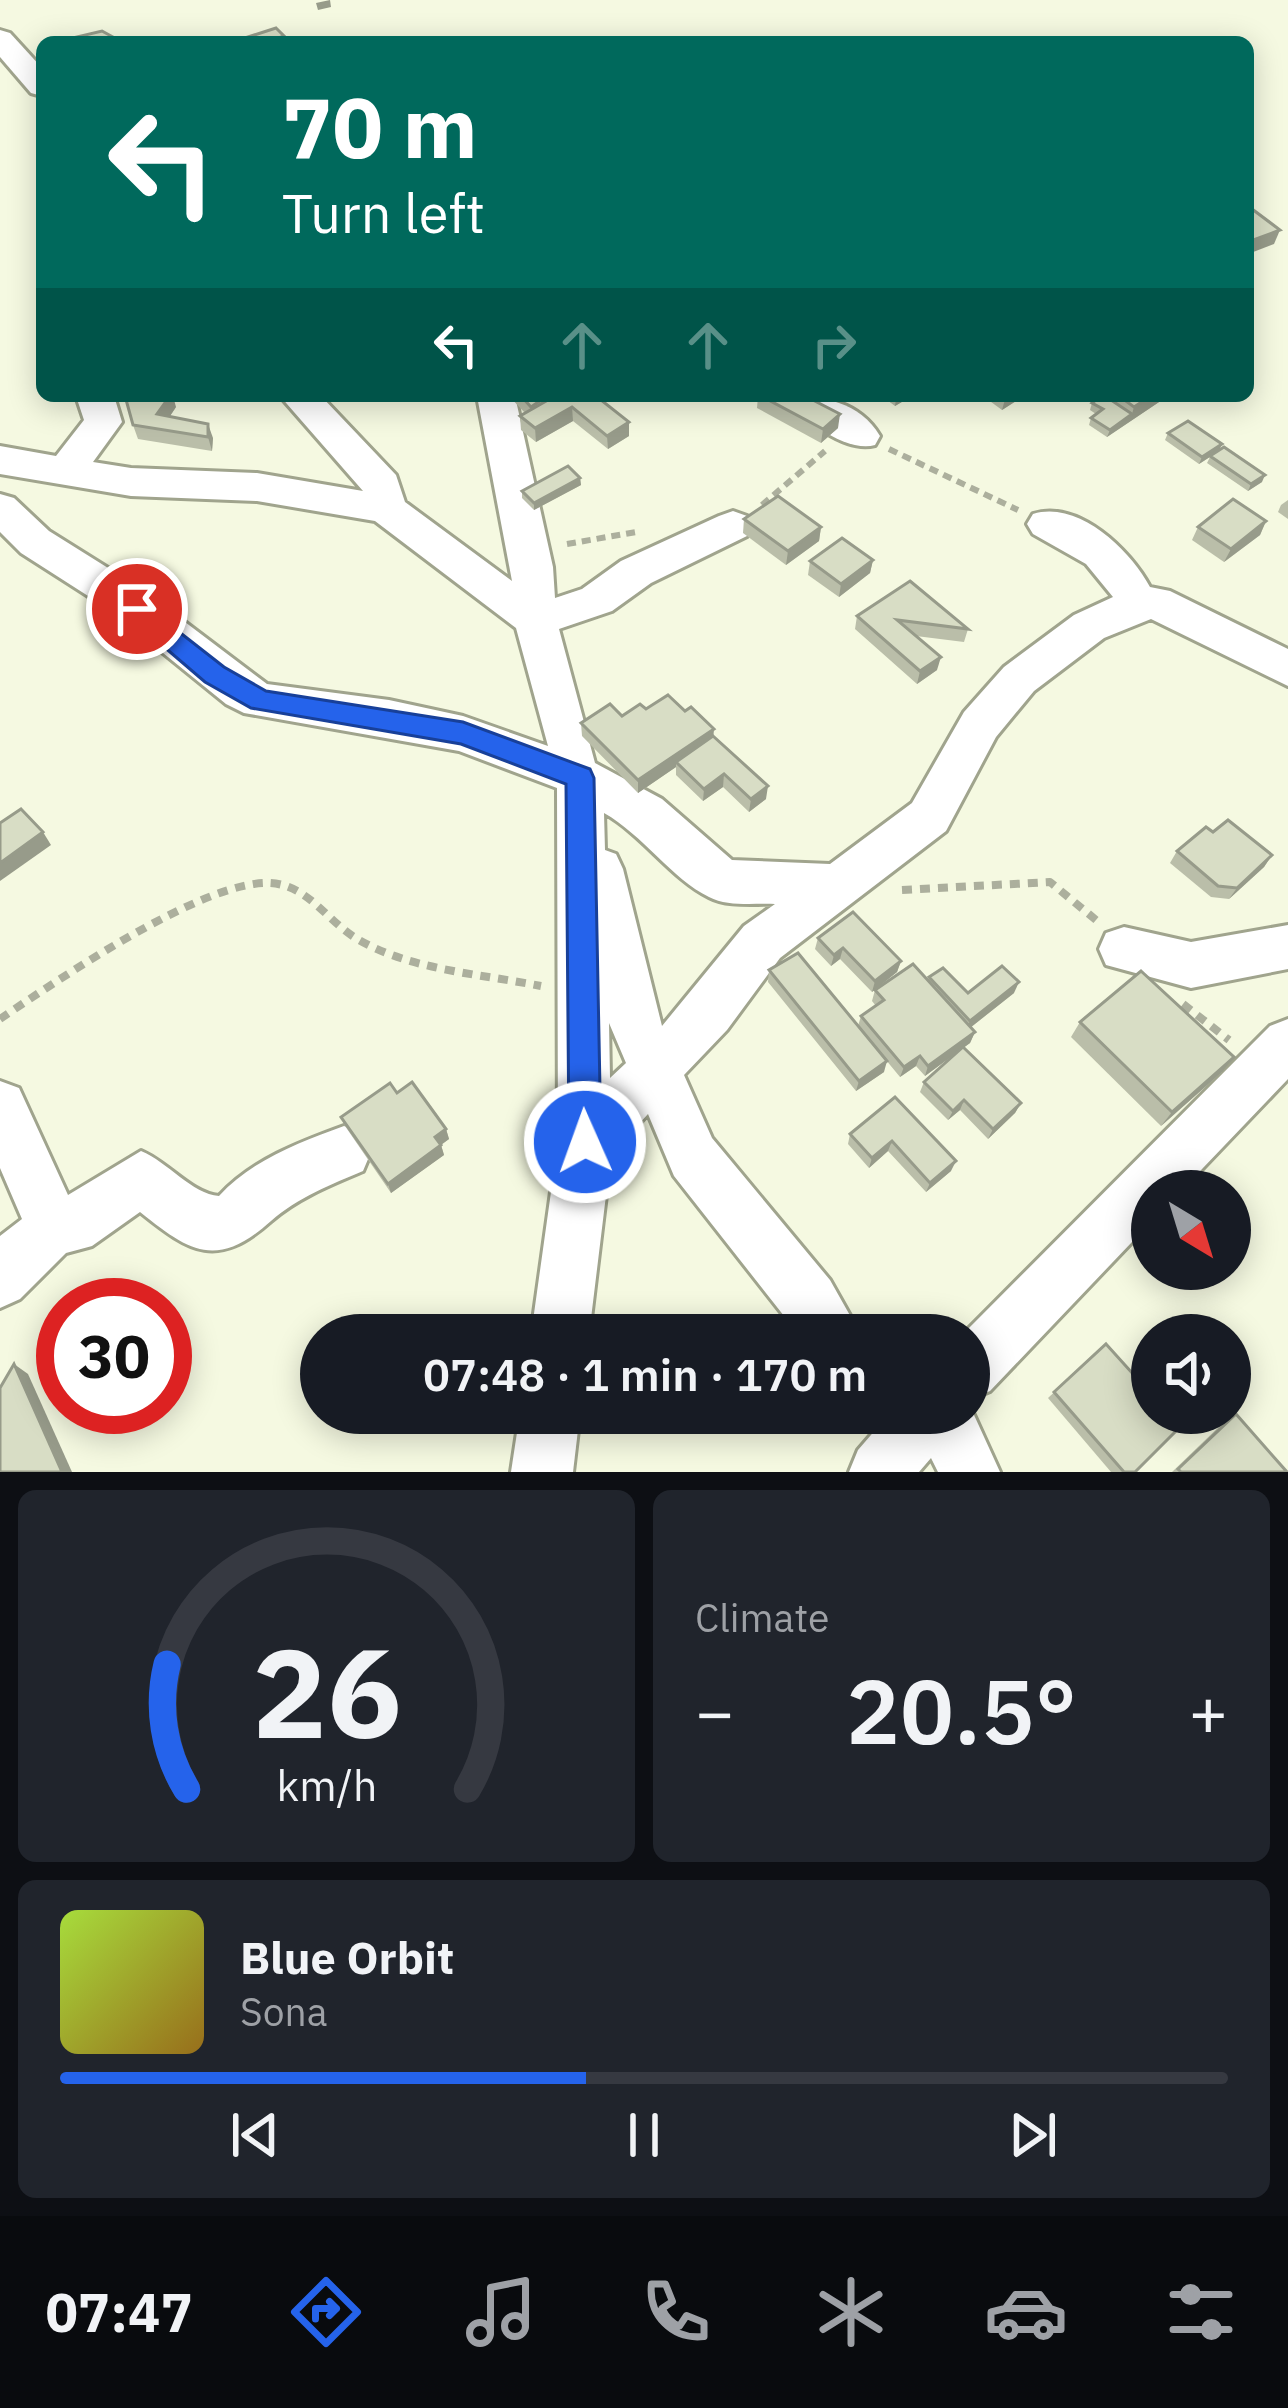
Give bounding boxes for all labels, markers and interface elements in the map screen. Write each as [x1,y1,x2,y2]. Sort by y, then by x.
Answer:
text: 70 m [282,72,478,181]
icon: left [84,84,240,240]
text: Turn left [282,178,485,248]
icon: left [423,312,489,378]
icon: ahead [549,312,615,378]
icon: ahead [675,312,741,378]
icon: right [801,312,867,378]
pin [86,558,188,660]
icon: arrive [104,576,170,642]
position arrow [522,1079,648,1205]
north arrow [1131,1170,1251,1290]
map controls [1131,1170,1251,1434]
speed limit sign: 30 [36,1278,192,1434]
button: sound [1131,1314,1251,1434]
text: 07:48 · 1 min · 170 m [423,1345,867,1403]
text: Climate [695,1592,829,1643]
text: 26 [252,1610,401,1772]
text: 20.5° [846,1652,1077,1769]
text: − [695,1668,735,1754]
text: + [1188,1668,1228,1754]
text: km/h [276,1757,377,1813]
text: Blue Orbit [240,1928,454,1986]
text: Sona [240,1986,327,2037]
icon: previous [222,2102,288,2168]
icon: pause [611,2102,677,2168]
icon: next [1000,2102,1066,2168]
icon: directions [284,2270,368,2354]
icon: music [459,2270,543,2354]
icon: phone [634,2270,718,2354]
icon: climate [809,2270,893,2354]
icon: car [984,2270,1068,2354]
icon: filters [1159,2270,1243,2354]
text: 07:47 [45,2277,193,2347]

